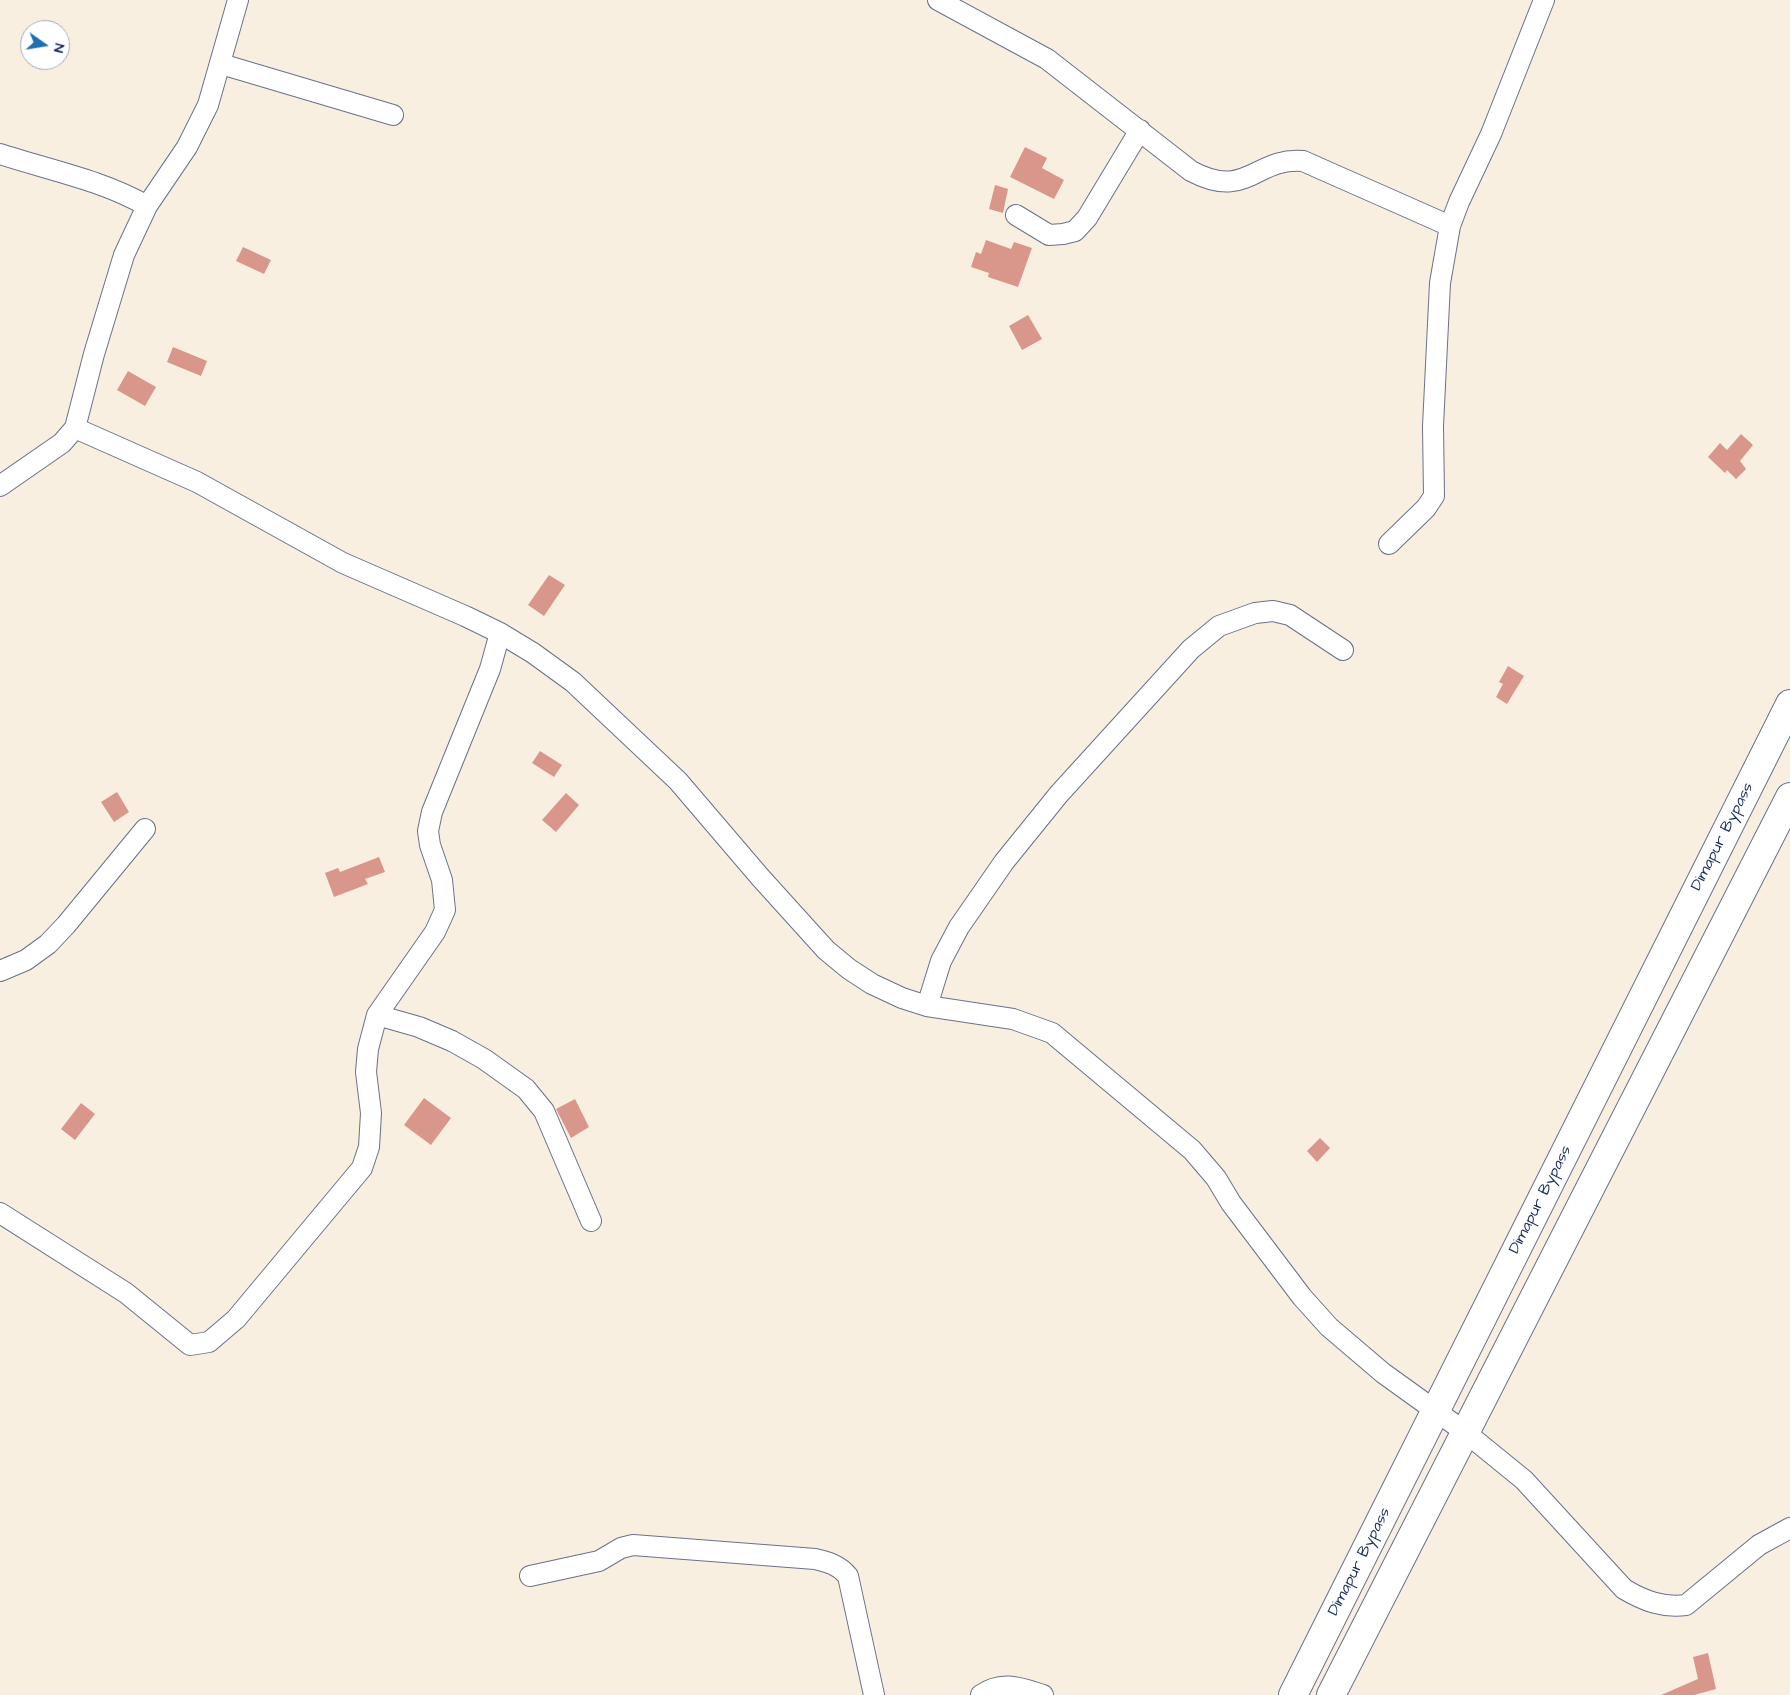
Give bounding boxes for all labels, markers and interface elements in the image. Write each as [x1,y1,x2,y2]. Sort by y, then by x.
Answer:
north arrow [20,20,70,70]
text: N [48,42,69,55]
street label: Dimapur Bypass [1687,780,1759,894]
street label: Dimapur Bypass [1505,1143,1577,1257]
street label: Dimapur Bypass [1324,1505,1396,1619]

